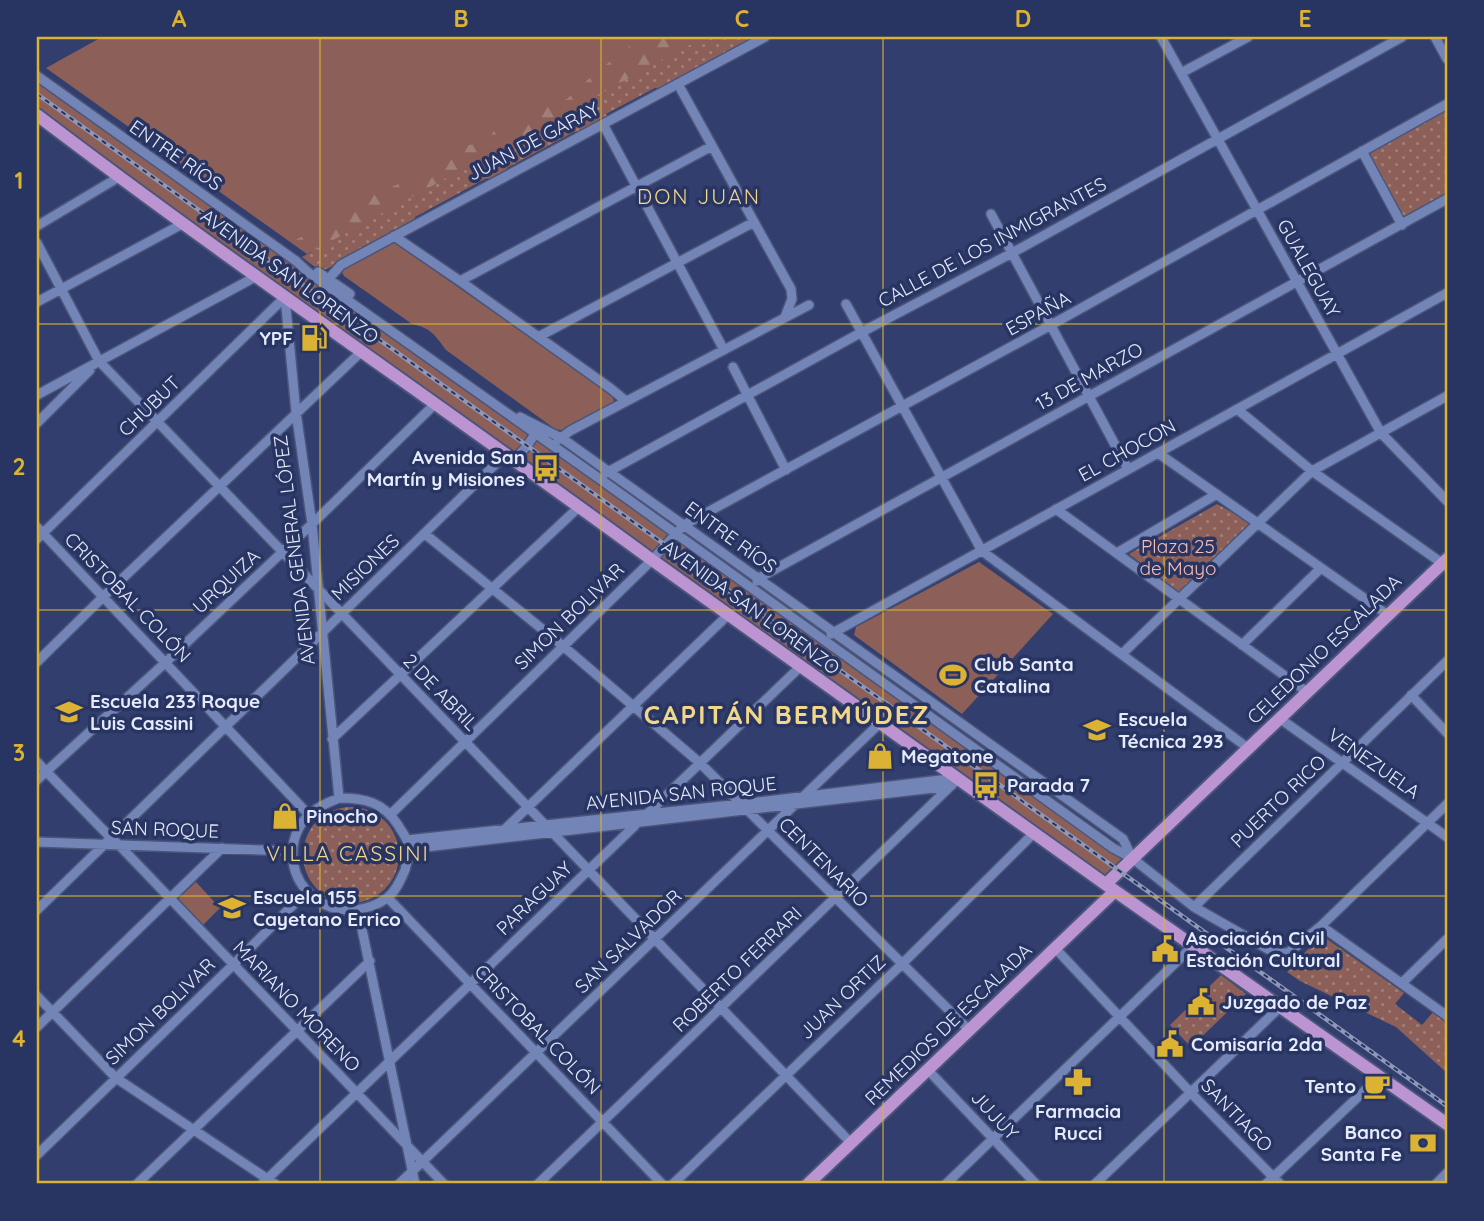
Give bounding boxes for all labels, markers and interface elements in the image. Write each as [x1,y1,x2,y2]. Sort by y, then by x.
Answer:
text: A [172,4,187,33]
text: B [453,4,469,33]
text: C [735,4,749,33]
text: D [1015,4,1031,33]
text: E [1298,4,1312,33]
street label: JUAN DE GARAY [463,96,603,186]
street label: ENTRE RÍOS [125,114,227,196]
text: 1 [15,166,23,195]
street label: CALLE DE LOS INMIGRANTES [874,172,1110,312]
district label: DON JUAN [637,183,761,209]
street label: AVENIDA SAN LORENZO [196,203,384,349]
street label: GUALEGUAY [1272,215,1346,322]
street label: ESPAÑA [1001,285,1075,341]
fuel station icon: YPF [299,323,329,353]
place label: YPF [260,326,293,350]
street label: 13 DE MARZO [1031,337,1147,415]
street label: CHUBUT [113,371,185,441]
street label: EL CHOCON [1074,413,1180,487]
street label: AVENIDA GENERAL LÓPEZ [268,434,320,666]
place label: Avenida San Martín y Misiones [367,445,525,491]
text: 2 [12,452,26,481]
bus stop icon: Avenida San Martín y Misiones [531,453,561,483]
street label: ENTRE RÍOS [680,496,782,578]
street label: CRISTOBAL COLÓN [60,527,196,667]
street label: MISIONES [326,529,404,605]
street label: AVENIDA SAN LORENZO [657,534,845,680]
park label: Plaza 25 de Mayo [1140,534,1216,580]
street label: URQUIZA [187,544,265,618]
street label: SIMON BOLIVAR [509,558,629,674]
street label: CELEDONIO ESCALADA [1242,569,1406,729]
street label: 2 DE ABRIL [398,649,484,735]
place label: Club Santa Catalina [974,652,1074,698]
sports icon: Club Santa Catalina [938,660,968,690]
place label: Escuela 233 Roque Luis Cassini [90,689,260,735]
school or university icon: Escuela 233 Roque Luis Cassini [54,697,84,727]
district label: CAPITÁN BERMÚDEZ [644,698,930,731]
place label: Escuela Técnica 293 [1118,707,1223,753]
school or university icon: Escuela Técnica 293 [1082,715,1112,745]
street label: VENEZUELA [1323,722,1425,804]
text: 3 [13,738,25,767]
shop icon: Megatone [865,741,895,771]
place label: Megatone [901,744,994,768]
street label: PUERTO RICO [1225,750,1331,852]
bus stop icon: Parada 7 [971,770,1001,800]
street label: AVENIDA SAN ROQUE [584,771,778,815]
place label: Parada 7 [1007,773,1090,797]
shop icon: Pinocho [270,801,300,831]
place label: Pinocho [306,804,378,828]
street label: CENTENARIO [774,812,874,912]
street label: SAN ROQUE [111,815,219,843]
district label: VILLA CASSINI [266,840,430,866]
street label: PARAGUAY [491,856,577,940]
street label: SAN SALVADOR [570,884,686,998]
place label: Escuela 155 Cayetano Errico [253,885,401,931]
school or university icon: Escuela 155 Cayetano Errico [217,893,247,923]
street label: ROBERTO FERRARI [667,901,807,1037]
place label: Asociación Civil Estación Cultural [1186,926,1341,972]
public building icon: Asociación Civil Estación Cultural [1150,934,1180,964]
street label: MARIANO MORENO [228,935,366,1077]
street label: REMEDIOS DE ESCALADA [859,938,1037,1110]
street label: JUAN ORTIZ [794,950,890,1044]
street label: SIMON BOLIVAR [100,953,220,1069]
street label: CRISTOBAL COLÓN [470,959,606,1099]
public building icon: Juzgado de Paz [1186,987,1216,1017]
place label: Juzgado de Paz [1222,990,1367,1014]
text: 4 [12,1024,26,1053]
public building icon: Comisaría 2da [1155,1029,1185,1059]
place label: Comisaría 2da [1191,1032,1323,1056]
pharmacy icon: Farmacia Rucci [1063,1067,1093,1097]
cafe icon: Tento [1362,1071,1392,1101]
street label: SANTIAGO [1196,1073,1278,1157]
place label: Tento [1304,1074,1356,1098]
street label: JUJUY [966,1085,1024,1145]
place label: Farmacia Rucci [1035,1099,1121,1145]
place label: Banco Santa Fe [1321,1120,1402,1166]
bank icon: Banco Santa Fe [1408,1128,1438,1158]

